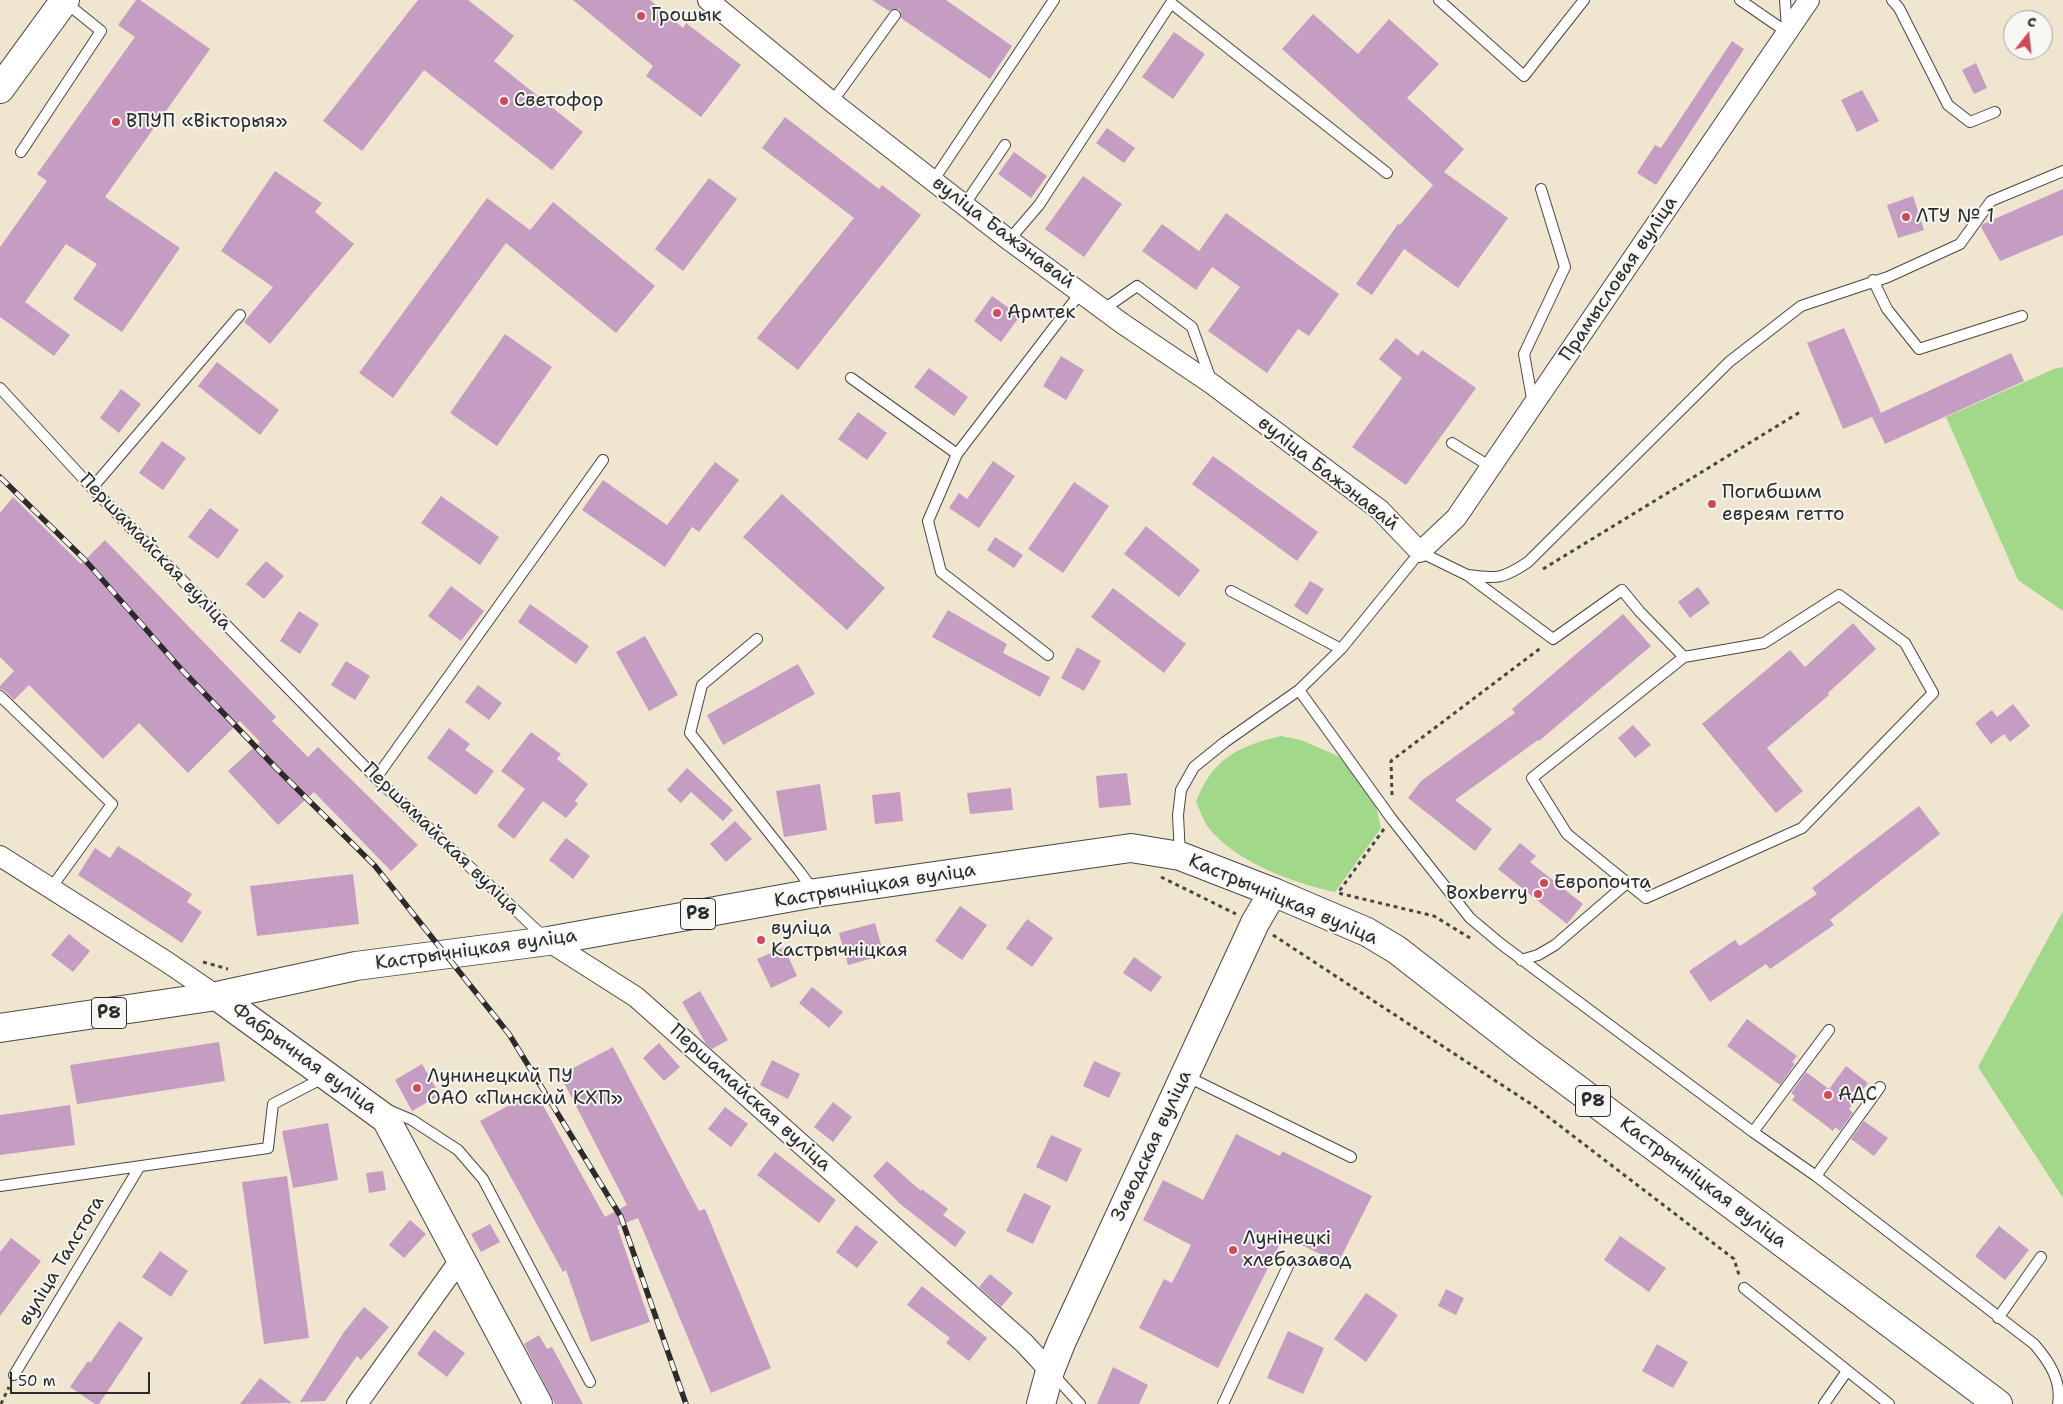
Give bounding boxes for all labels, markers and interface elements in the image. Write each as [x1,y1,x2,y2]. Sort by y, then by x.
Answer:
place label: Грошык [651,5,722,27]
marker: Грошык [635,10,647,22]
north arrow [2003,10,2053,60]
text: С [2025,12,2038,31]
place label: Светофор [514,90,603,112]
marker: Светофор [498,95,510,107]
place label: ВПУП «Вікторыя» [126,111,287,133]
marker: ВПУП «Вікторыя» [110,116,122,128]
street label: вуліца Бажэнавай [927,172,1079,294]
street label: Прамысловая вуліца [1555,192,1683,366]
place label: ЛТУ № 1 [1916,206,1994,228]
marker: ЛТУ № 1 [1900,211,1912,223]
place label: Армтек [1007,302,1076,324]
marker: Армтек [991,307,1003,319]
street label: вуліца Бажэнавай [1253,412,1403,536]
street label: Першамайская вуліца [74,469,236,635]
place label: Погибшим евреям гетто [1722,482,1845,526]
marker: Погибшим евреям гетто [1706,498,1718,510]
street label: Першамайская вуліца [358,758,524,920]
street label: Кастрычніцкая вуліца [1185,850,1381,950]
street label: Кастрычніцкая вуліца [773,859,977,913]
place label: Европочта [1554,872,1651,894]
marker: Европочта [1538,877,1550,889]
place label: Boxberry [1446,883,1528,905]
marker: Boxberry [1532,888,1544,900]
road number: Р8 [680,899,716,930]
place label: вуліца Кастрычніцкая [771,918,908,962]
street label: Кастрычніцкая вуліца [374,925,578,975]
marker: вуліца Кастрычніцкая [755,934,767,946]
road number: Р8 [92,998,126,1028]
street label: Фабрычная вуліца [227,999,381,1119]
street label: Першамайская вуліца [665,1020,835,1176]
place label: Лунинецкий ПУ ОАО «Пинский КХП» [427,1066,623,1110]
street label: Заводская вуліца [1107,1067,1197,1225]
marker: Лунинецкий ПУ ОАО «Пинский КХП» [411,1082,423,1094]
place label: АДС [1838,1084,1877,1106]
road number: Р8 [1576,1086,1610,1116]
marker: АДС [1822,1089,1834,1101]
street label: Кастрычніцкая вуліца [1615,1113,1791,1253]
street label: вуліца Талстога [14,1192,110,1330]
place label: Лунінецкі хлебазавод [1243,1228,1352,1272]
marker: Лунінецкі хлебазавод [1227,1244,1239,1256]
scale bar [12,1362,152,1394]
text: 50 m [18,1371,56,1391]

